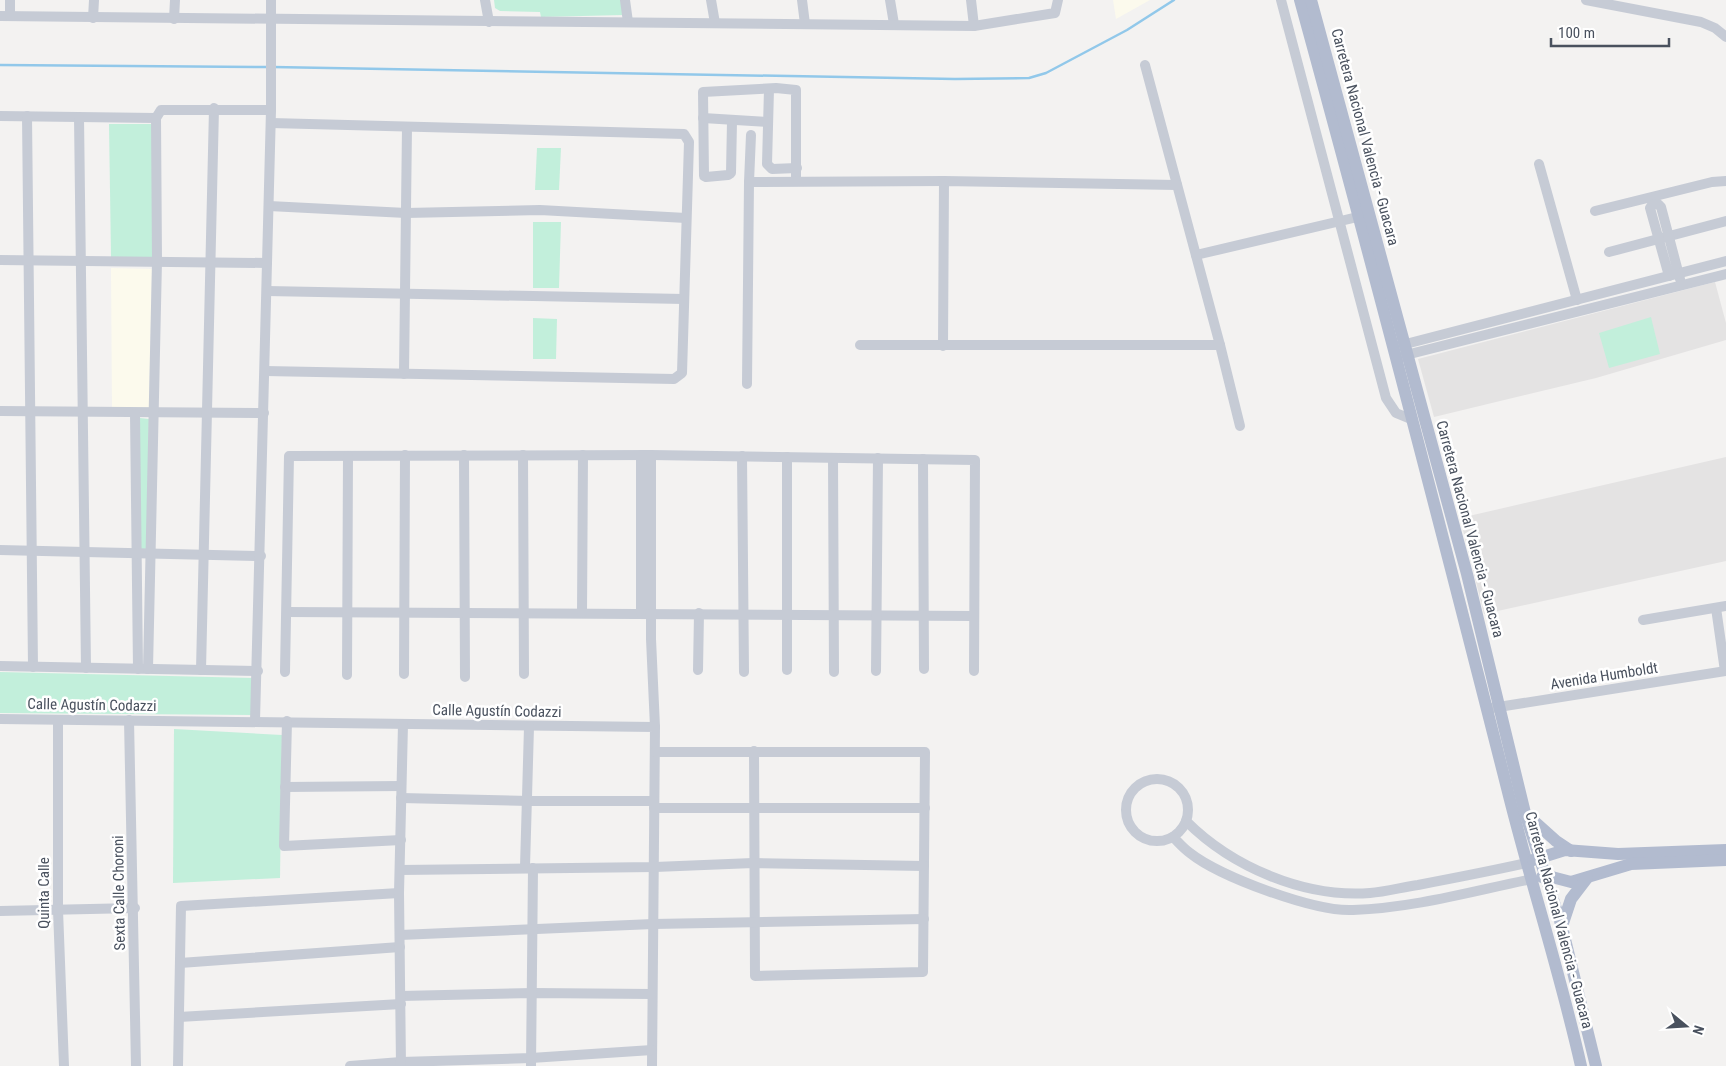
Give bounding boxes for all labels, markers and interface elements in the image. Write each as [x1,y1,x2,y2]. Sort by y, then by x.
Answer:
scale bar [1551,15,1668,47]
text: 100 m [1558,24,1595,42]
street label: Carretera Nacional Valencia - Guacara [1327,27,1403,247]
street label: Carretera Nacional Valencia - Guacara [1432,419,1508,639]
street label: Avenida Humboldt [1549,659,1659,693]
street label: Calle Agustín Codazzi [27,695,157,715]
street label: Calle Agustín Codazzi [432,701,562,721]
street label: Carretera Nacional Valencia - Guacara [1521,810,1597,1030]
street label: Sexta Calle Choroni [109,835,129,951]
street label: Quinta Calle [35,857,53,929]
north arrow [1661,1001,1711,1051]
text: N [1689,1023,1707,1037]

